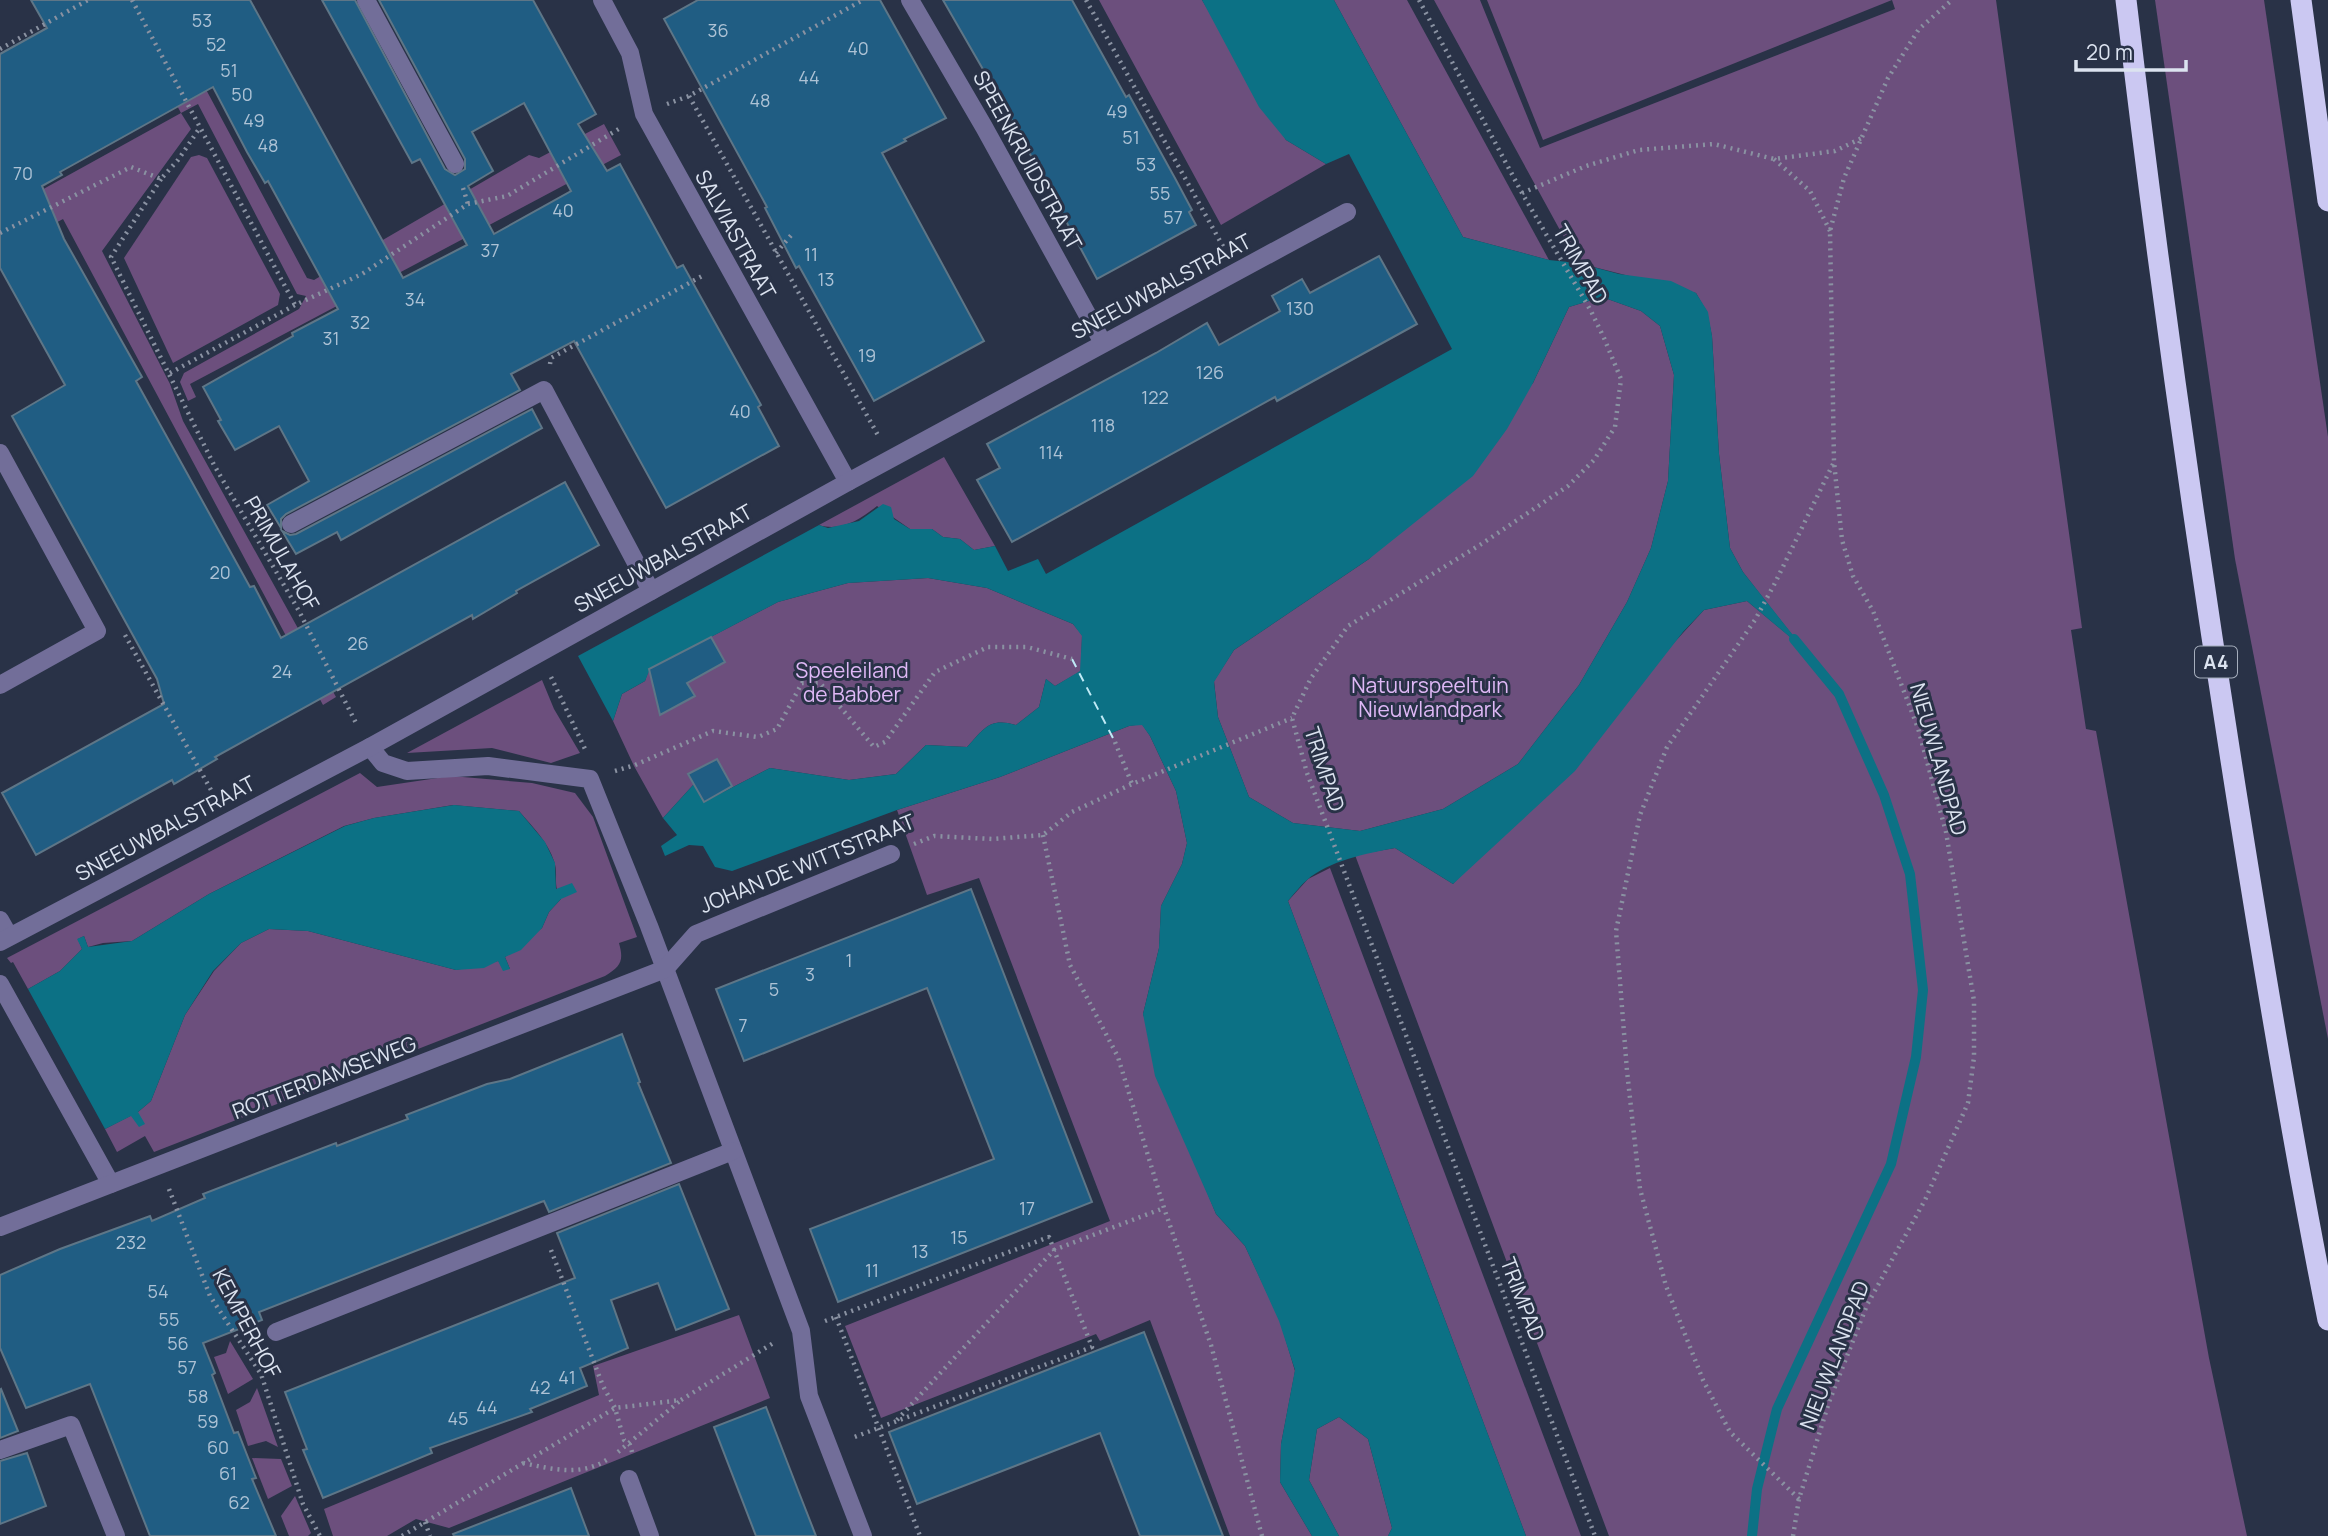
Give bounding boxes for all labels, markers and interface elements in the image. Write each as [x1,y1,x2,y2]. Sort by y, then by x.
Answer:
house number: 53 [192,8,212,32]
house number: 36 [707,18,729,42]
scale bar [2076,28,2186,72]
house number: 52 [206,32,226,56]
house number: 40 [847,36,869,60]
text: 20 m [2086,38,2133,66]
house number: 51 [220,58,238,82]
house number: 44 [798,65,820,89]
street label: SPEENKRUIDSTRAAT [967,65,1089,255]
house number: 50 [231,82,253,106]
house number: 48 [749,88,771,112]
house number: 49 [1106,99,1128,123]
house number: 49 [243,108,265,132]
house number: 51 [1122,125,1140,149]
house number: 48 [257,133,279,157]
house number: 53 [1136,152,1156,176]
house number: 70 [13,161,33,185]
street label: SALVIASTRAAT [689,165,783,304]
house number: 55 [1150,181,1170,205]
house number: 40 [552,198,574,222]
house number: 57 [1163,205,1183,229]
street label: TRIMPAD [1547,219,1615,309]
street label: SNEEUWBALSTRAAT [1066,226,1256,345]
house number: 37 [481,238,500,262]
house number: 11 [804,242,818,266]
house number: 13 [818,267,834,291]
house number: 34 [405,287,425,311]
house number: 130 [1286,296,1314,320]
house number: 32 [350,310,370,334]
house number: 31 [323,326,339,350]
house number: 19 [858,343,876,367]
house number: 126 [1196,360,1224,384]
house number: 122 [1141,385,1169,409]
house number: 40 [729,399,751,423]
house number: 118 [1091,413,1115,437]
house number: 114 [1039,440,1063,464]
street label: PRIMULAHOF [238,491,326,616]
street label: SNEEUWBALSTRAAT [569,497,758,619]
house number: 20 [209,560,231,584]
house number: 26 [347,631,369,655]
road number: A4 [2195,646,2237,678]
park label: Speeleiland de Babber [795,656,909,708]
house number: 24 [272,659,292,683]
park label: Natuurspeeltuin Nieuwlandpark [1351,671,1509,723]
street label: NIEUWLANDPAD [1904,680,1974,838]
street label: TRIMPAD [1298,723,1352,815]
street label: SNEEUWBALSTRAAT [70,768,260,887]
street label: JOHAN DE WITTSTRAAT [695,807,919,919]
house number: 1 [845,948,853,972]
house number: 3 [805,962,815,986]
house number: 5 [769,977,779,1001]
house number: 7 [738,1013,748,1037]
street label: ROTTERDAMSEWEG [228,1029,420,1125]
house number: 17 [1019,1196,1035,1220]
house number: 15 [950,1225,968,1249]
house number: 232 [116,1230,146,1254]
house number: 13 [912,1239,928,1263]
street label: TRIMPAD [1494,1253,1552,1345]
house number: 11 [865,1258,879,1282]
street label: KEMPERHOF [206,1263,288,1383]
street label: NIEUWLANDPAD [1793,1277,1875,1433]
house number: 54 [147,1279,169,1303]
house number: 55 [159,1307,179,1331]
house number: 56 [167,1331,189,1355]
house number: 57 [177,1355,197,1379]
house number: 41 [558,1365,576,1389]
house number: 42 [530,1375,550,1399]
house number: 58 [188,1384,208,1408]
house number: 44 [476,1395,498,1419]
house number: 45 [447,1406,469,1430]
house number: 59 [197,1409,219,1433]
house number: 60 [207,1435,229,1459]
house number: 61 [219,1461,237,1485]
house number: 62 [228,1490,250,1514]

